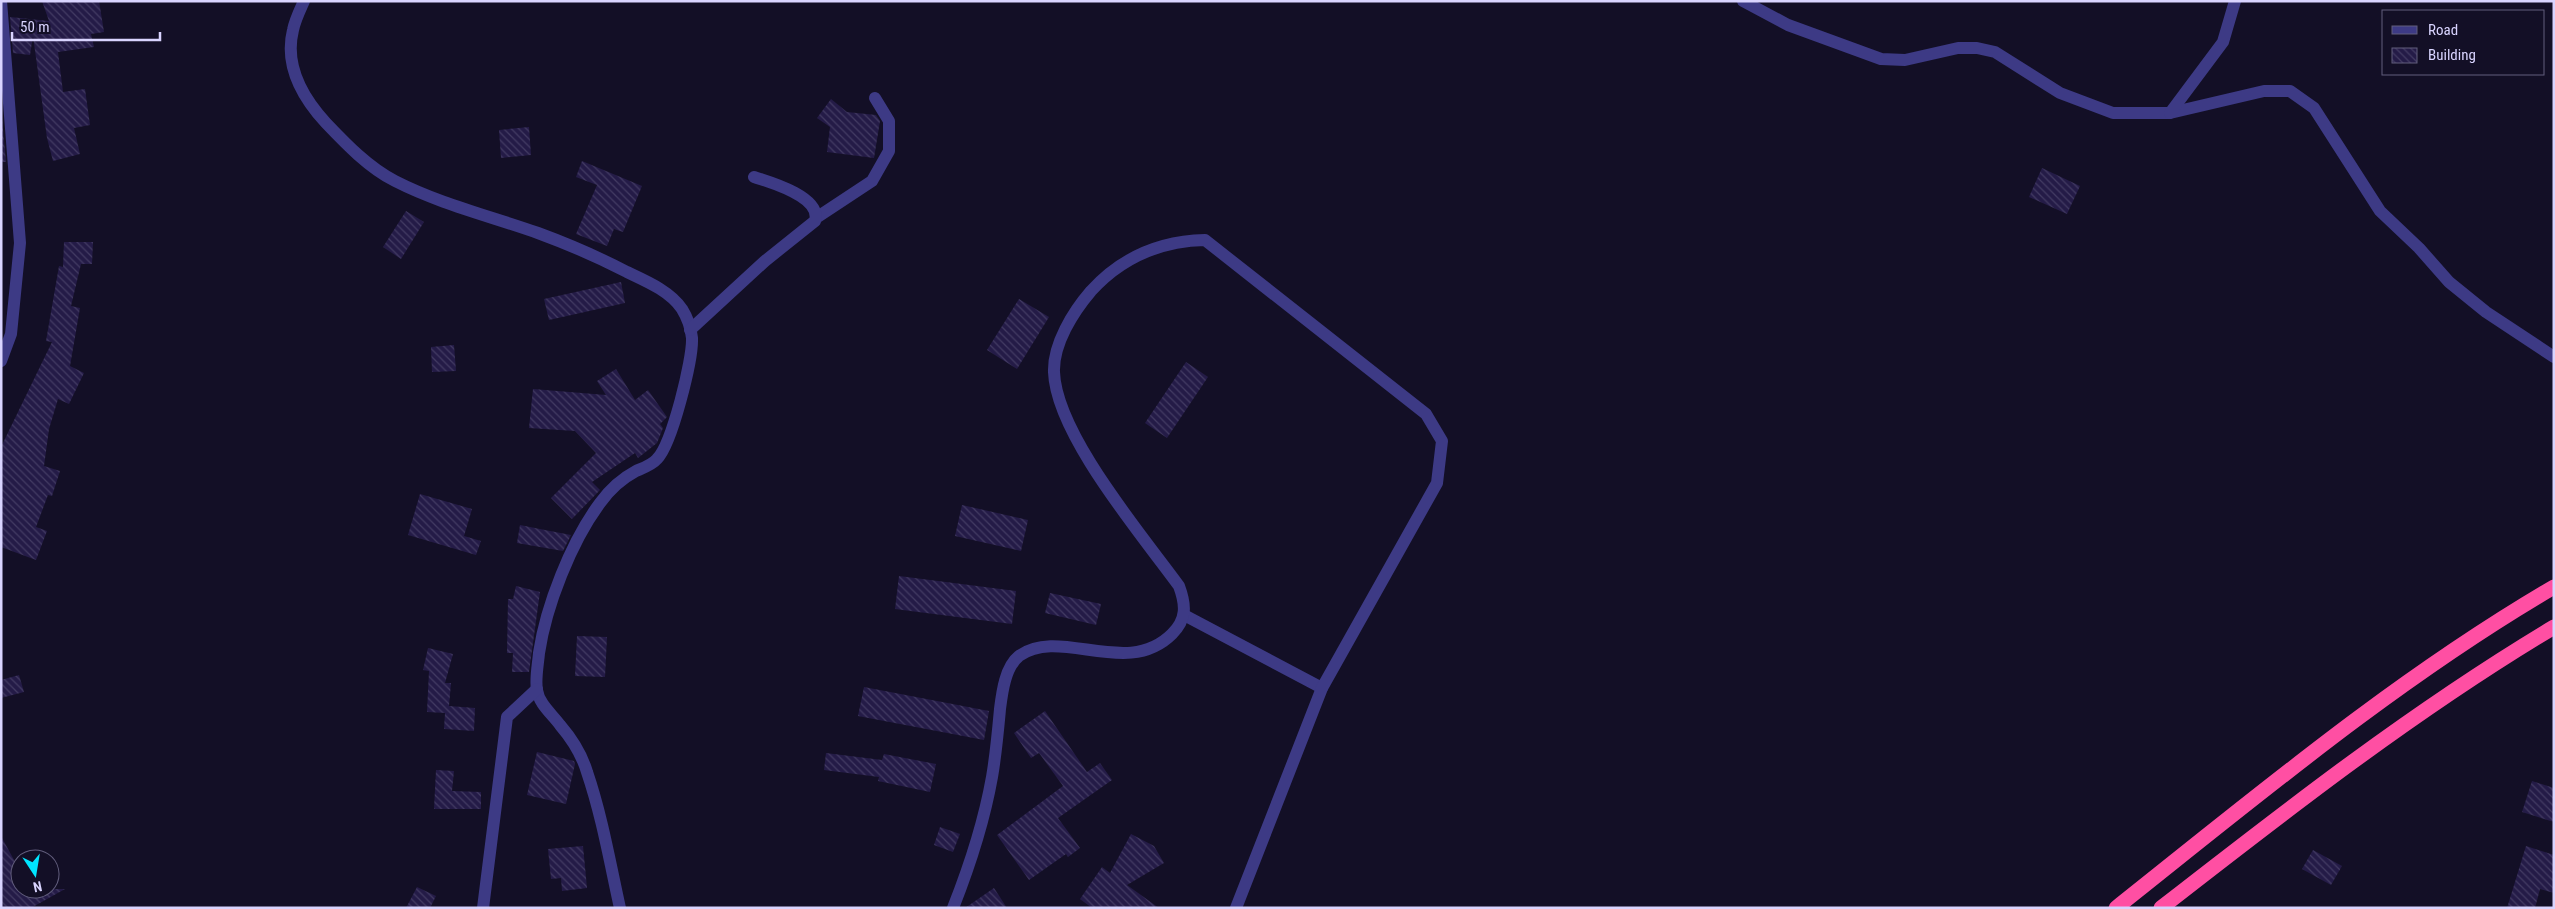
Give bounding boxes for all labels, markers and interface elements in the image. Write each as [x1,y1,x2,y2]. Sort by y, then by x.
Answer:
scale bar [12,10,160,42]
legend [2382,10,2545,75]
text: 50 m [20,18,50,36]
text: Road [2428,21,2458,39]
text: Building [2428,46,2476,64]
north arrow [10,849,60,899]
text: N [32,878,44,895]

